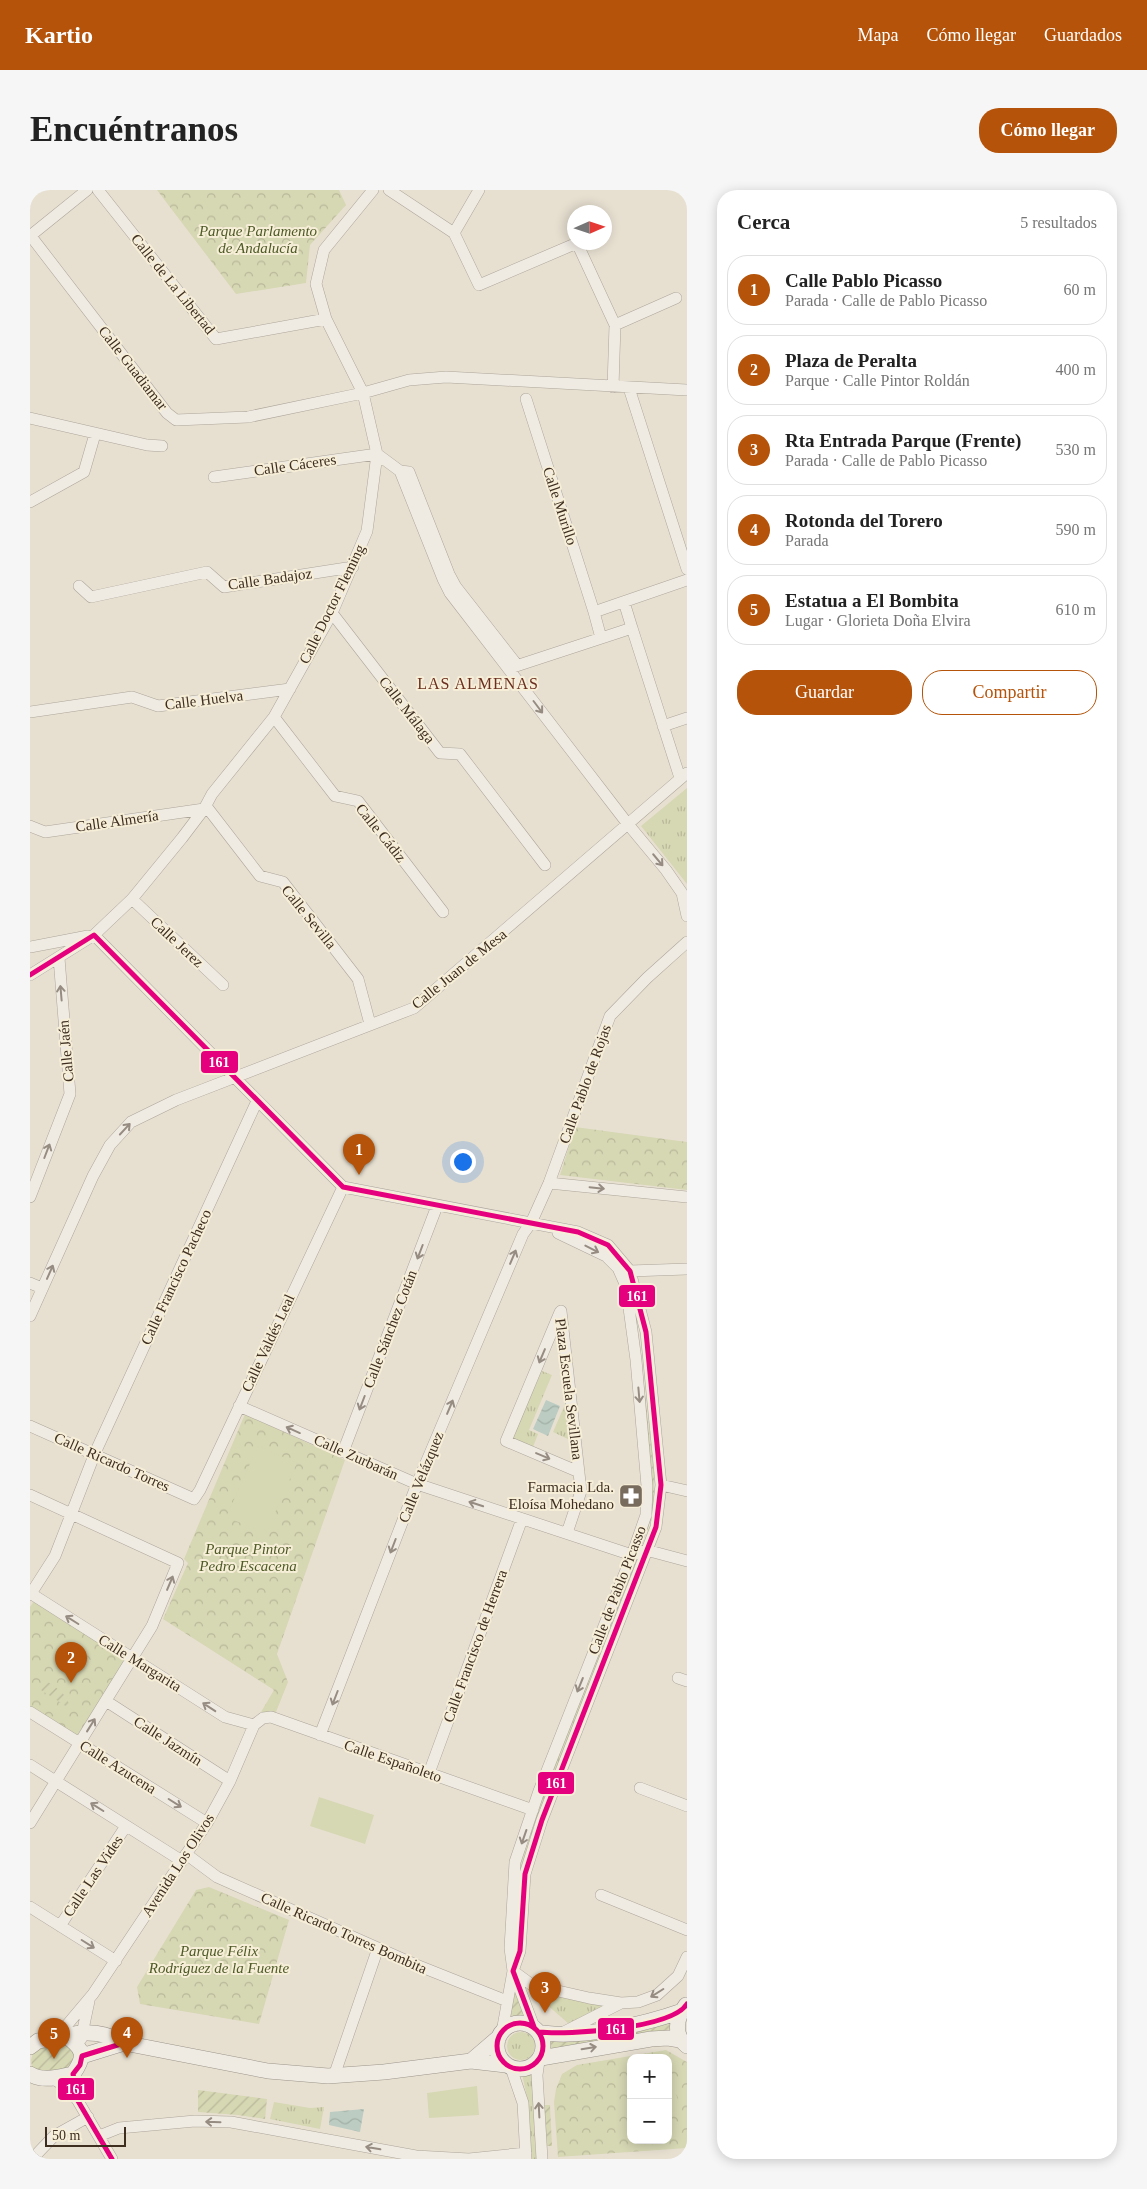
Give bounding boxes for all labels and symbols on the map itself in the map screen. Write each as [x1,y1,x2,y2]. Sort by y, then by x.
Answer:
north arrow [567,205,612,250]
park label: Parque Parlamento de Andalucía [198,223,318,256]
street label: Calle de La Libertad [128,231,218,337]
street label: Calle Guadiamar [95,323,171,413]
street label: Calle Cáceres [253,451,337,479]
street label: Calle Murillo [540,465,580,547]
street label: Calle Doctor Fleming [296,541,368,666]
street label: Calle Badajoz [227,565,313,593]
street label: Calle Málaga [376,673,438,747]
district label: LAS ALMENAS [417,675,539,692]
street label: Calle Huelva [164,687,244,713]
one-way arrow [533,700,544,713]
street label: Calle Cádiz [353,801,410,866]
street label: Calle Almería [74,807,160,835]
one-way arrow [653,854,664,867]
street label: Calle Sevilla [279,882,340,952]
street label: Calle Jerez [147,914,207,971]
street label: Calle Juan de Mesa [408,926,510,1012]
one-way arrow [57,985,66,1001]
street label: Calle Jaén [55,1019,77,1083]
street label: Calle Pablo de Rojas [556,1022,614,1146]
line badge: 161 [200,1050,239,1074]
text: 161 [209,1055,230,1070]
one-way arrow [119,1122,131,1135]
pin: 1 [343,1134,375,1175]
one-way arrow [43,1144,53,1159]
your location [450,1149,476,1175]
one-way arrow [589,1183,605,1193]
street label: Calle Francisco Pacheco [138,1207,214,1347]
one-way arrow [415,1244,424,1259]
one-way arrow [584,1245,599,1254]
one-way arrow [509,1250,518,1266]
one-way arrow [45,1265,55,1280]
street label: Calle Sánchez Cotán [360,1267,420,1390]
line badge: 161 [618,1284,656,1308]
text: 161 [627,1289,648,1304]
street label: Calle Valdés Leal [238,1292,298,1394]
street label: Plaza Escuela Sevillana [552,1317,586,1461]
one-way arrow [536,1348,546,1363]
one-way arrow [634,1387,644,1403]
one-way arrow [357,1395,366,1411]
one-way arrow [445,1400,455,1415]
one-way arrow [286,1424,301,1434]
street label: Calle Ricardo Torres [52,1429,172,1495]
street label: Calle Velázquez [395,1429,447,1525]
street label: Calle Zurbarán [311,1431,401,1483]
one-way arrow [535,1452,550,1462]
place label: Farmacia Lda. Eloísa Mohedano [509,1479,614,1512]
pharmacy icon: Farmacia Lda. Eloísa Mohedano [618,1483,644,1509]
one-way arrow [468,1498,484,1508]
street label: Calle de Pablo Picasso [585,1524,649,1656]
one-way arrow [388,1538,397,1553]
park label: Parque Pintor Pedro Escacena [198,1541,297,1574]
street label: Calle Francisco de Herrera [440,1567,510,1724]
one-way arrow [165,1576,175,1591]
one-way arrow [66,1614,80,1624]
street label: Calle Margarita [96,1631,184,1695]
pin: 2 [55,1642,87,1683]
one-way arrow [575,1677,585,1692]
one-way arrow [330,1690,339,1705]
one-way arrow [203,1702,217,1712]
street label: Calle Jazmín [131,1713,205,1769]
one-way arrow [86,1718,96,1732]
street label: Calle Azucena [77,1737,159,1797]
street label: Calle Españoleto [342,1737,444,1785]
line badge: 161 [537,1771,575,1795]
text: 161 [546,1776,567,1791]
one-way arrow [167,1798,181,1808]
one-way arrow [90,1802,104,1812]
street label: Avenida Los Olivos [139,1810,217,1920]
one-way arrow [519,1829,528,1845]
street label: Calle Las Vides [60,1832,126,1920]
street label: Calle Ricardo Torres Bombita [259,1889,430,1977]
one-way arrow [80,1939,94,1949]
park label: Parque Félix Rodríguez de la Fuente [148,1943,290,1976]
pin: 3 [529,1972,561,2013]
one-way arrow [650,1988,664,1999]
pin: 4 [111,2017,143,2058]
line badge: 161 [597,2017,635,2041]
pin: 5 [38,2018,70,2059]
text: 161 [606,2022,627,2037]
one-way arrow [580,2043,596,2053]
line badge: 161 [57,2077,95,2101]
text: 161 [66,2082,87,2097]
one-way arrow [535,2103,544,2119]
one-way arrow [205,2117,222,2127]
scale bar [45,2124,126,2147]
one-way arrow [366,2142,382,2152]

